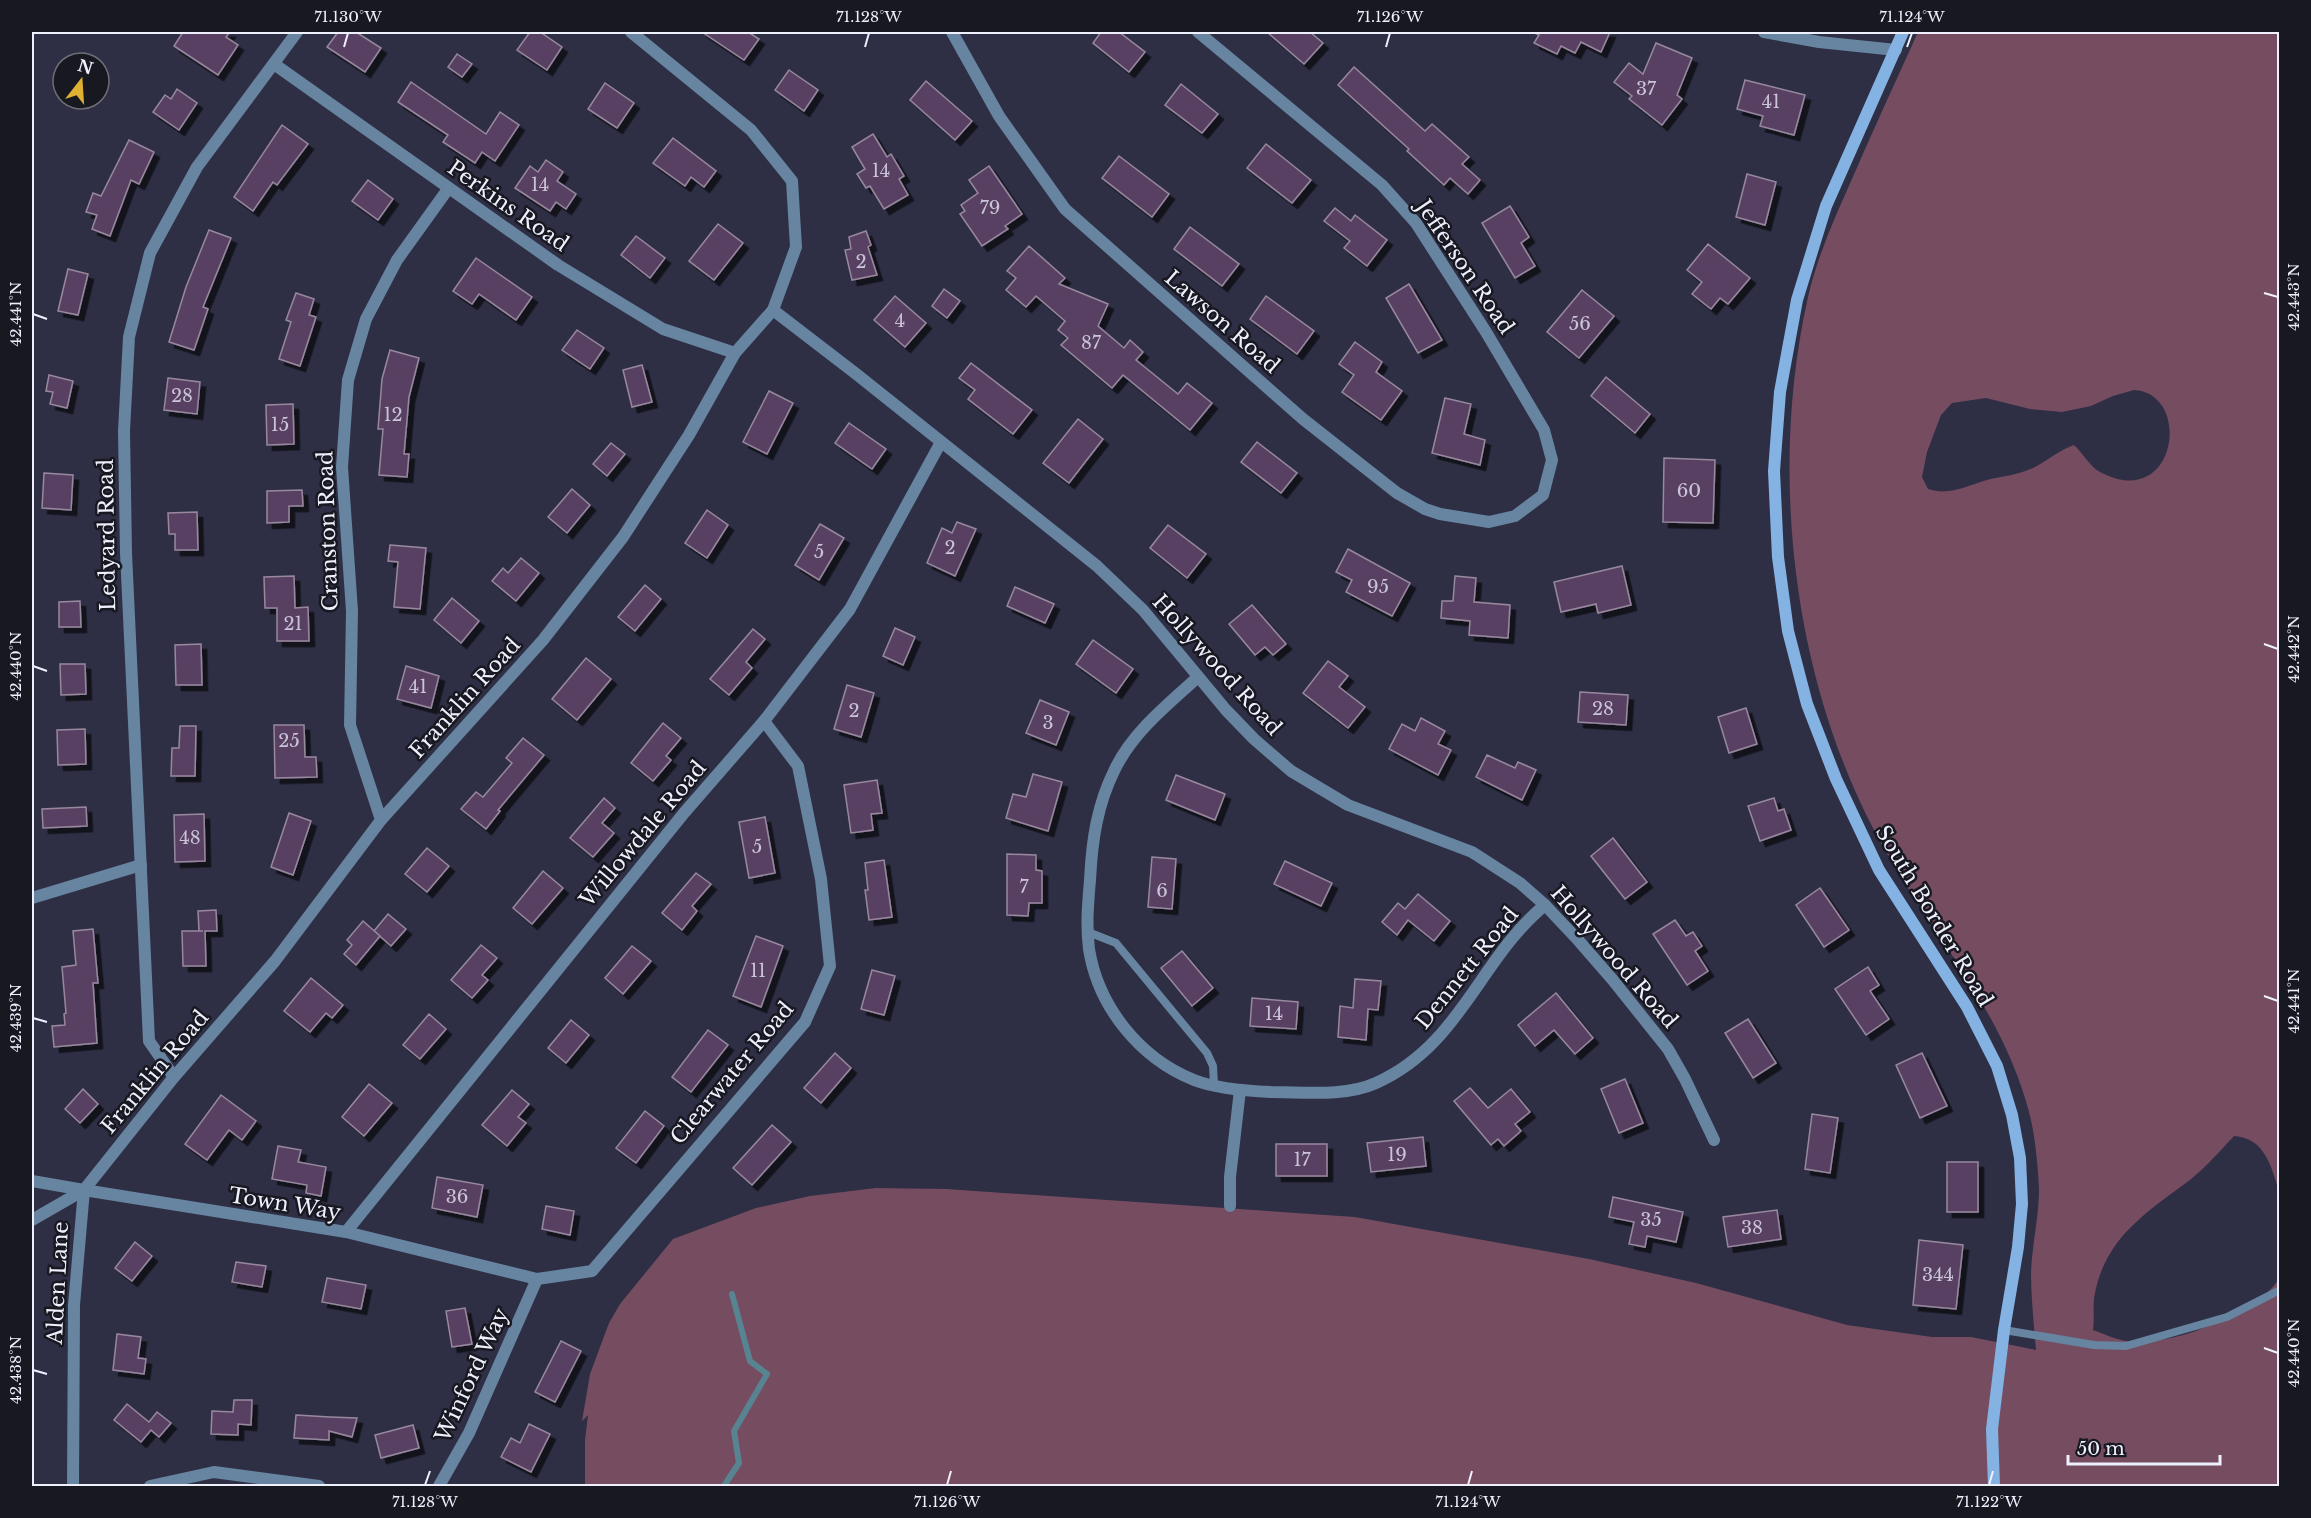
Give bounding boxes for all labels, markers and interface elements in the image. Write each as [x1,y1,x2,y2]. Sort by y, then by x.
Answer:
text: 71.130°W [314,7,382,26]
text: 71.128°W [836,7,902,26]
text: 71.126°W [1357,7,1424,26]
text: 71.124°W [1879,7,1945,26]
north arrow [51,51,111,111]
text: N [75,55,96,78]
house number: 37 [1636,78,1657,100]
house number: 41 [1762,91,1780,113]
street label: Perkins Road [442,155,574,257]
house number: 14 [872,160,890,182]
house number: 14 [531,174,549,196]
street label: Jefferson Road [1409,192,1520,339]
house number: 79 [980,197,1000,219]
house number: 2 [855,251,867,273]
text: 42.443°N [2284,263,2303,331]
street label: Lawson Road [1159,265,1285,379]
text: 42.441°N [6,282,25,346]
house number: 4 [895,310,905,332]
house number: 56 [1569,313,1591,335]
house number: 87 [1081,332,1102,354]
house number: 28 [171,385,193,407]
house number: 12 [383,404,403,426]
house number: 15 [271,414,289,436]
street label: Cranston Road [312,450,344,612]
street label: Ledyard Road [93,459,121,611]
house number: 60 [1677,480,1701,502]
house number: 2 [944,537,956,559]
house number: 5 [814,541,824,563]
house number: 95 [1367,576,1389,598]
street label: Hollywood Road [1147,589,1287,741]
house number: 21 [283,613,303,635]
text: 42.442°N [2284,615,2303,683]
text: 42.440°N [6,632,25,700]
street label: Franklin Road [404,632,526,764]
house number: 41 [409,676,427,698]
house number: 28 [1592,698,1614,720]
house number: 2 [848,700,860,722]
house number: 3 [1042,712,1054,734]
house number: 25 [278,730,300,752]
street label: Willowdale Road [574,756,712,913]
street label: South Border Road [1870,821,1998,1011]
house number: 48 [179,827,201,849]
house number: 5 [752,836,762,858]
house number: 7 [1019,876,1029,898]
house number: 6 [1156,880,1168,902]
street label: Hollywood Road [1545,880,1683,1034]
street label: Dennett Road [1410,902,1524,1034]
house number: 11 [750,960,766,982]
text: 42.441°N [2284,969,2303,1033]
text: 42.439°N [6,984,25,1052]
street label: Clearwater Road [665,996,799,1150]
house number: 14 [1265,1003,1283,1025]
street label: Franklin Road [96,1005,214,1139]
house number: 19 [1387,1144,1407,1166]
house number: 17 [1293,1149,1311,1171]
street label: Town Way [227,1182,343,1226]
house number: 36 [446,1186,468,1208]
house number: 35 [1640,1209,1662,1231]
house number: 38 [1741,1217,1763,1239]
street label: Alden Lane [42,1221,74,1346]
house number: 344 [1922,1264,1954,1286]
street label: Winford Way [429,1303,515,1447]
text: 42.440°N [2284,1319,2303,1387]
text: 42.438°N [6,1336,25,1404]
scale bar [2068,1428,2220,1466]
text: 50 m [2077,1438,2125,1460]
text: 71.128°W [392,1492,458,1511]
text: 71.126°W [914,1492,981,1511]
text: 71.124°W [1435,1492,1501,1511]
text: 71.122°W [1956,1492,2022,1511]

